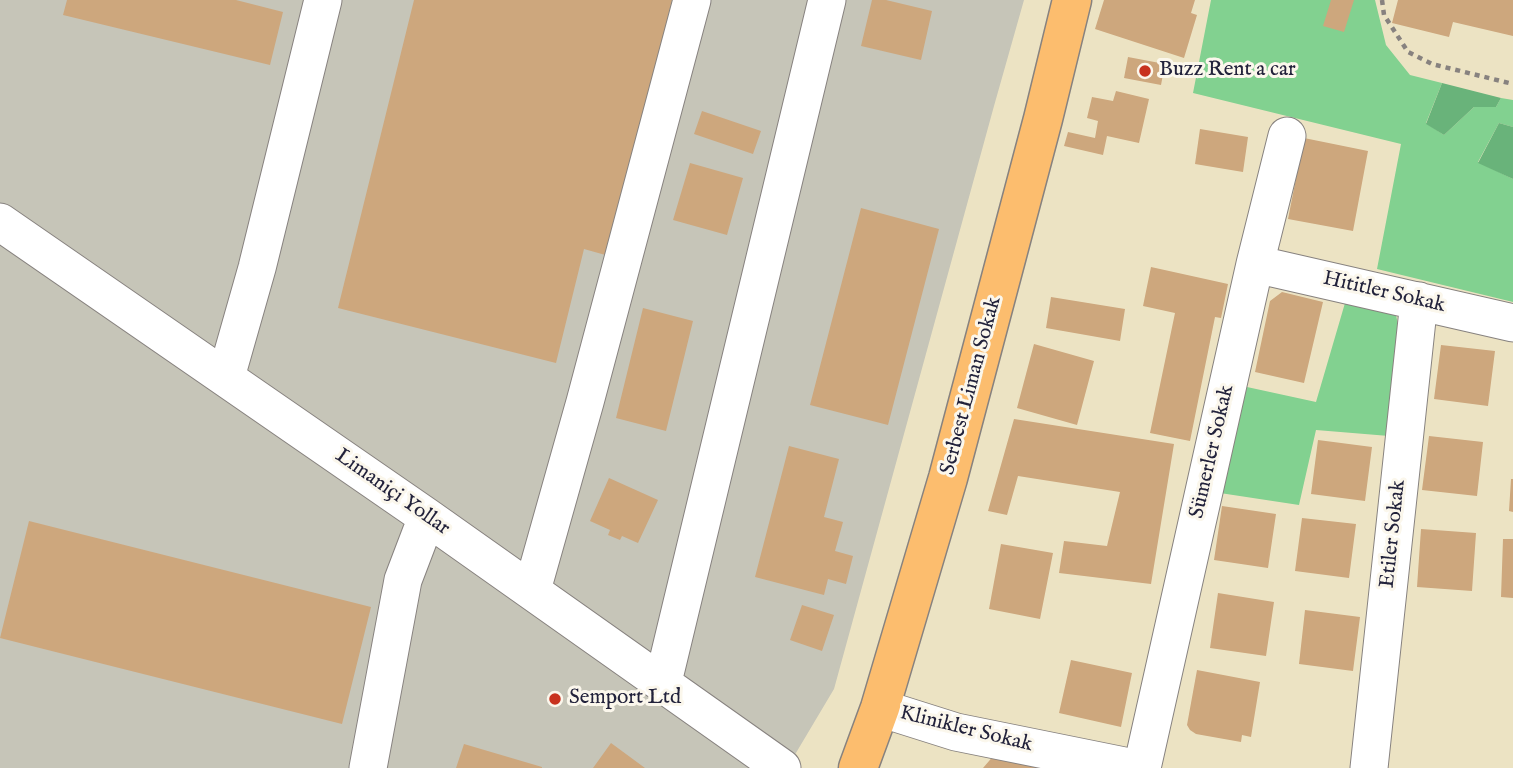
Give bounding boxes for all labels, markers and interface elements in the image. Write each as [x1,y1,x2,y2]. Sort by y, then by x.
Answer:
place label: Buzz Rent a car [1159,58,1296,84]
marker: Buzz Rent a car [1137,63,1153,79]
street label: Hititler Sokak [1320,267,1448,319]
street label: Serbest Liman Sokak [936,294,1008,478]
street label: Sümerler Sokak [1185,383,1241,521]
street label: Limaniçi Yollar [330,444,454,542]
street label: Etiler Sokak [1376,479,1412,589]
place label: Semport Ltd [569,686,681,712]
marker: Semport Ltd [547,691,563,707]
street label: Klinikler Sokak [897,701,1035,759]

